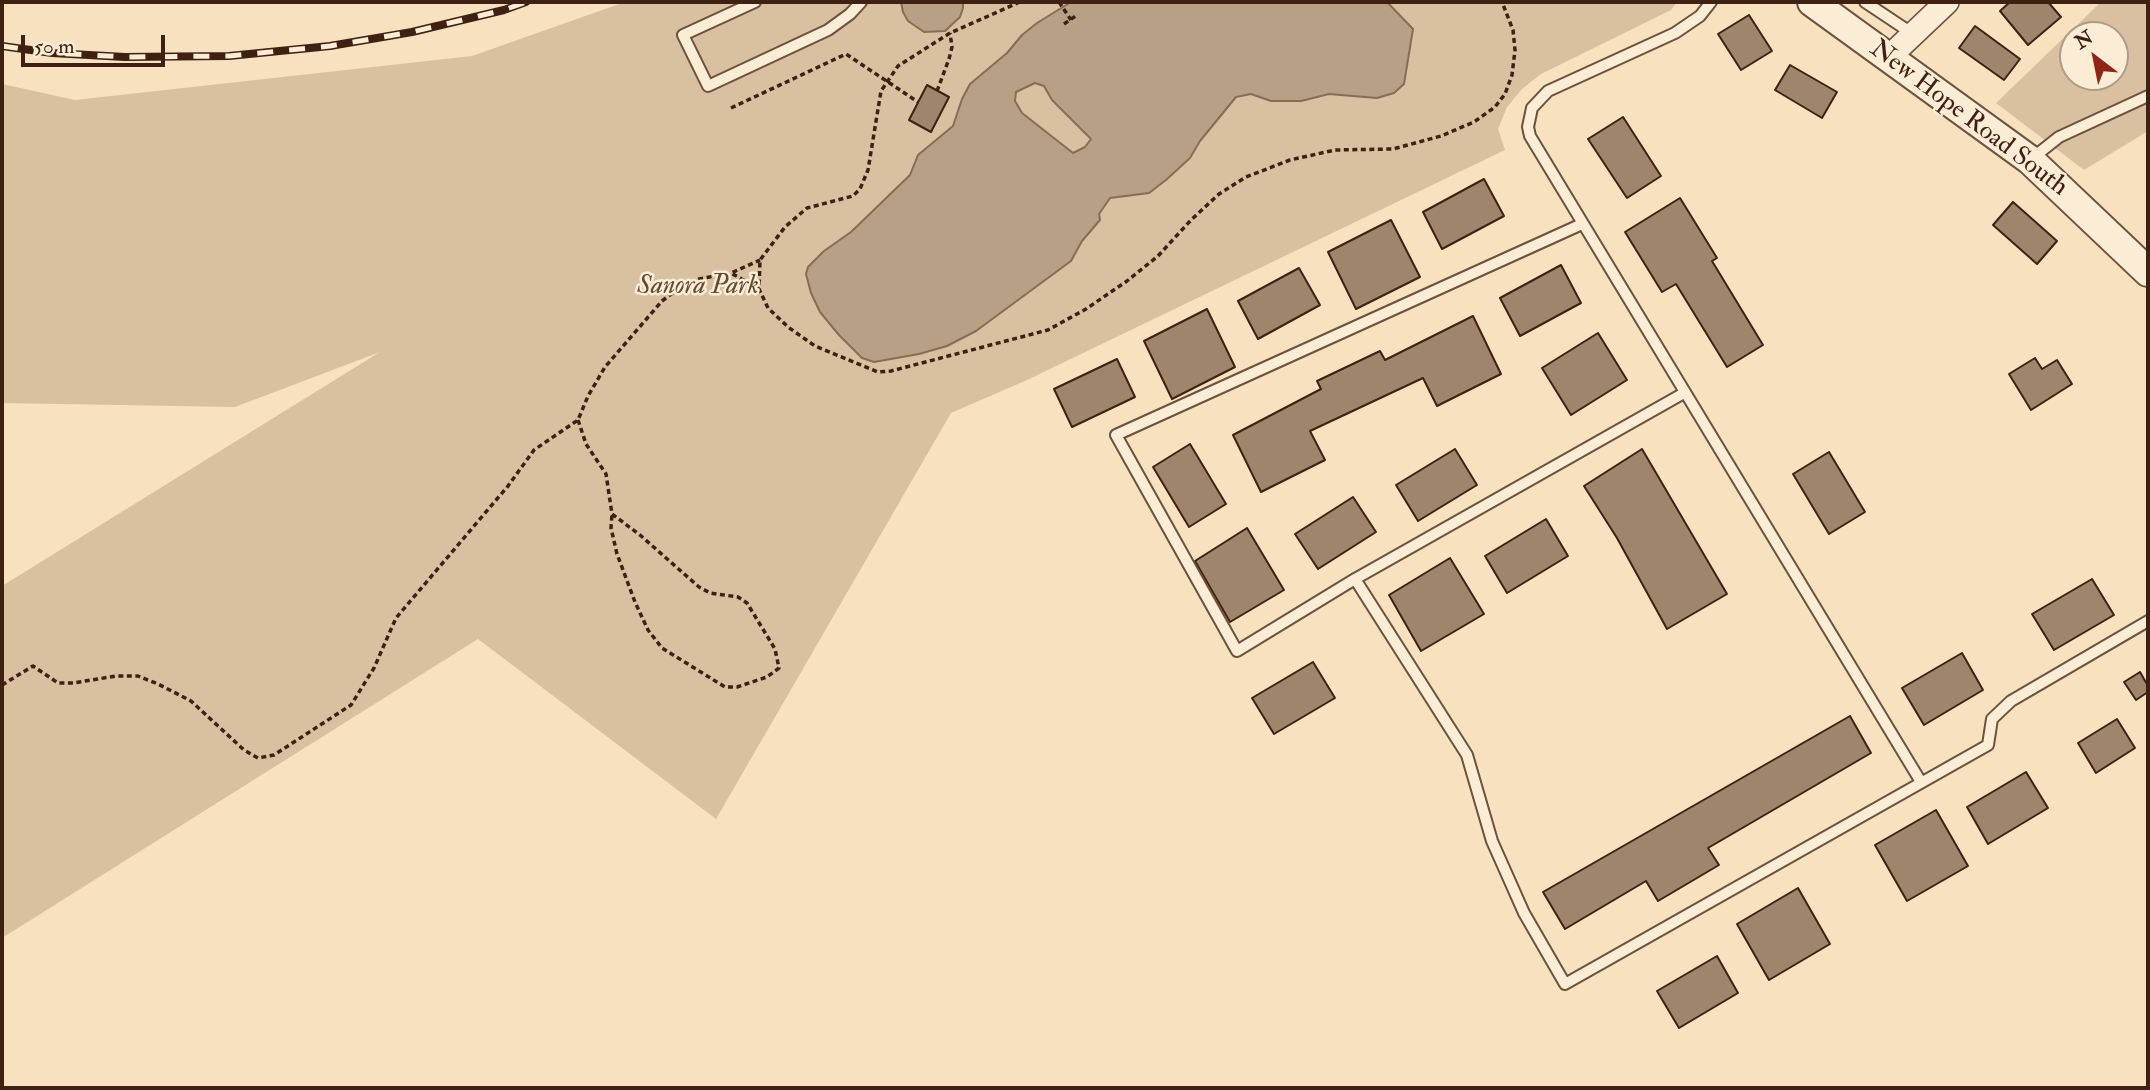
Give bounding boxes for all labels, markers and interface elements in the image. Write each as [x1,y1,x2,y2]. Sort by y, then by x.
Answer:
scale bar [24,21,168,65]
north arrow [2059,21,2129,91]
text: N [2070,25,2097,55]
text: 50 m [34,33,75,60]
street label: New Hope Road South [1863,34,2073,204]
park label: Sanora Park [637,271,759,303]

